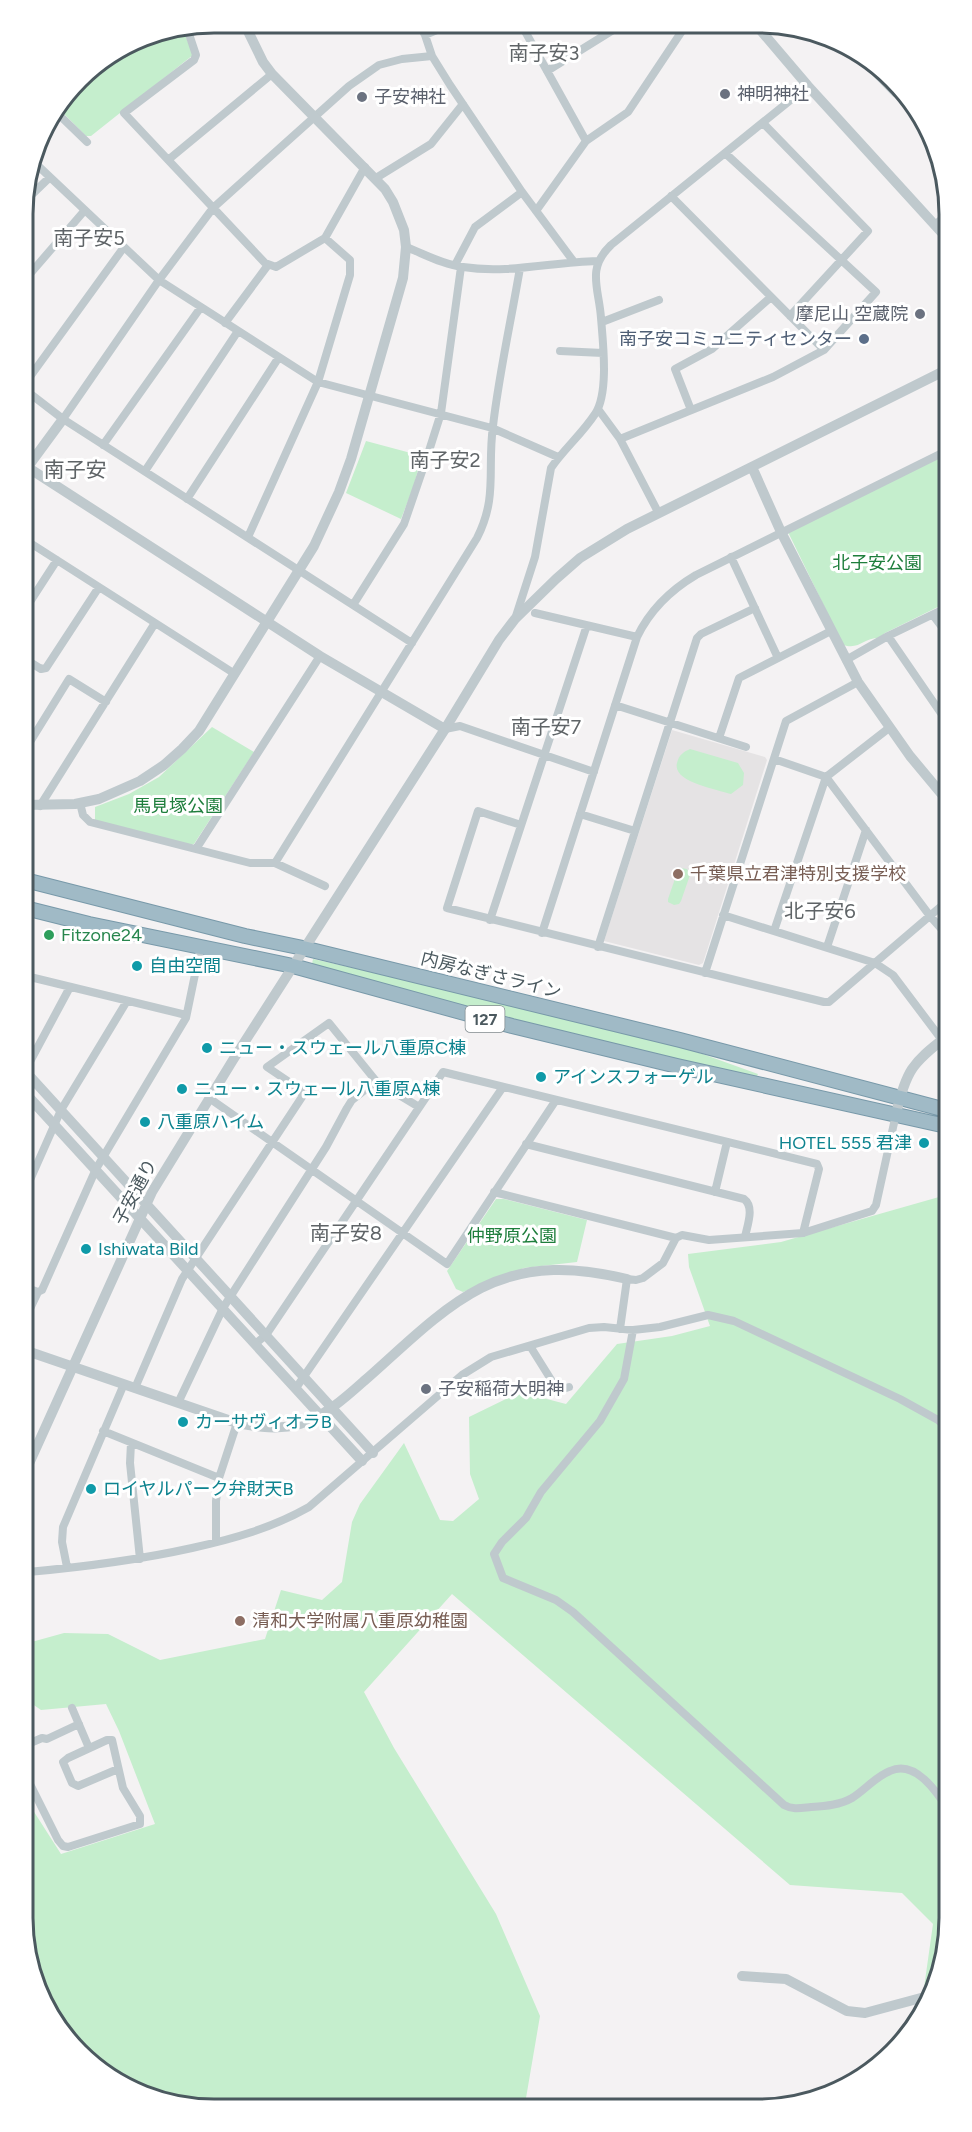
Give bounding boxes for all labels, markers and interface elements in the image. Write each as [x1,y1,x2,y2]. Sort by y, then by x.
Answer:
district label: 南子安3 [509,41,579,65]
place label: 神明神社 [737,83,809,105]
place label: 子安神社 [374,86,446,108]
marker: 神明神社 [718,87,732,101]
marker: 子安神社 [355,90,369,104]
district label: 南子安5 [53,226,125,250]
place label: 摩尼山 空蔵院 [796,303,908,325]
marker: 摩尼山 空蔵院 [913,307,927,321]
place label: 南子安コミュニティセンター [619,328,852,350]
marker: 南子安コミュニティセンター [857,332,871,346]
district label: 南子安2 [409,448,481,472]
district label: 南子安 [44,457,107,482]
park label: 北子安公園 [832,552,922,574]
district label: 南子安7 [511,715,582,739]
park label: 馬見塚公園 [133,795,223,817]
place label: 千葉県立君津特別支援学校 [690,863,906,885]
marker: 千葉県立君津特別支援学校 [671,867,685,881]
district label: 北子安6 [784,899,856,923]
place label: Fitzone24 [61,924,142,946]
marker: Fitzone24 [42,928,56,942]
street label: 内房なぎさライン [418,947,564,1003]
place label: 自由空間 [149,955,221,977]
marker: 自由空間 [130,959,144,973]
road number: 127 [466,1006,504,1032]
place label: ニュー・スウェール八重原C棟 [219,1037,466,1059]
marker: ニュー・スウェール八重原C棟 [200,1041,214,1055]
place label: アインスフォーゲル [553,1066,714,1088]
marker: アインスフォーゲル [534,1070,548,1084]
place label: ニュー・スウェール八重原A棟 [194,1078,440,1100]
marker: ニュー・スウェール八重原A棟 [175,1082,189,1096]
place label: 八重原ハイム [157,1111,264,1133]
marker: 八重原ハイム [138,1115,152,1129]
place label: HOTEL 555 君津 [779,1132,912,1154]
marker: HOTEL 555 君津 [917,1136,931,1150]
street label: 子安通り [108,1155,162,1229]
district label: 南子安8 [310,1221,382,1245]
park label: 仲野原公園 [467,1225,557,1247]
place label: Ishiwata Bild [98,1238,199,1260]
marker: Ishiwata Bild [79,1242,93,1256]
place label: 子安稲荷大明神 [438,1378,564,1400]
marker: 子安稲荷大明神 [419,1382,433,1396]
place label: カーサヴィオラB [195,1411,332,1433]
marker: カーサヴィオラB [176,1415,190,1429]
place label: ロイヤルパーク弁財天B [103,1478,293,1500]
marker: ロイヤルパーク弁財天B [84,1482,98,1496]
place label: 清和大学附属八重原幼稚園 [252,1610,468,1632]
marker: 清和大学附属八重原幼稚園 [233,1614,247,1628]

